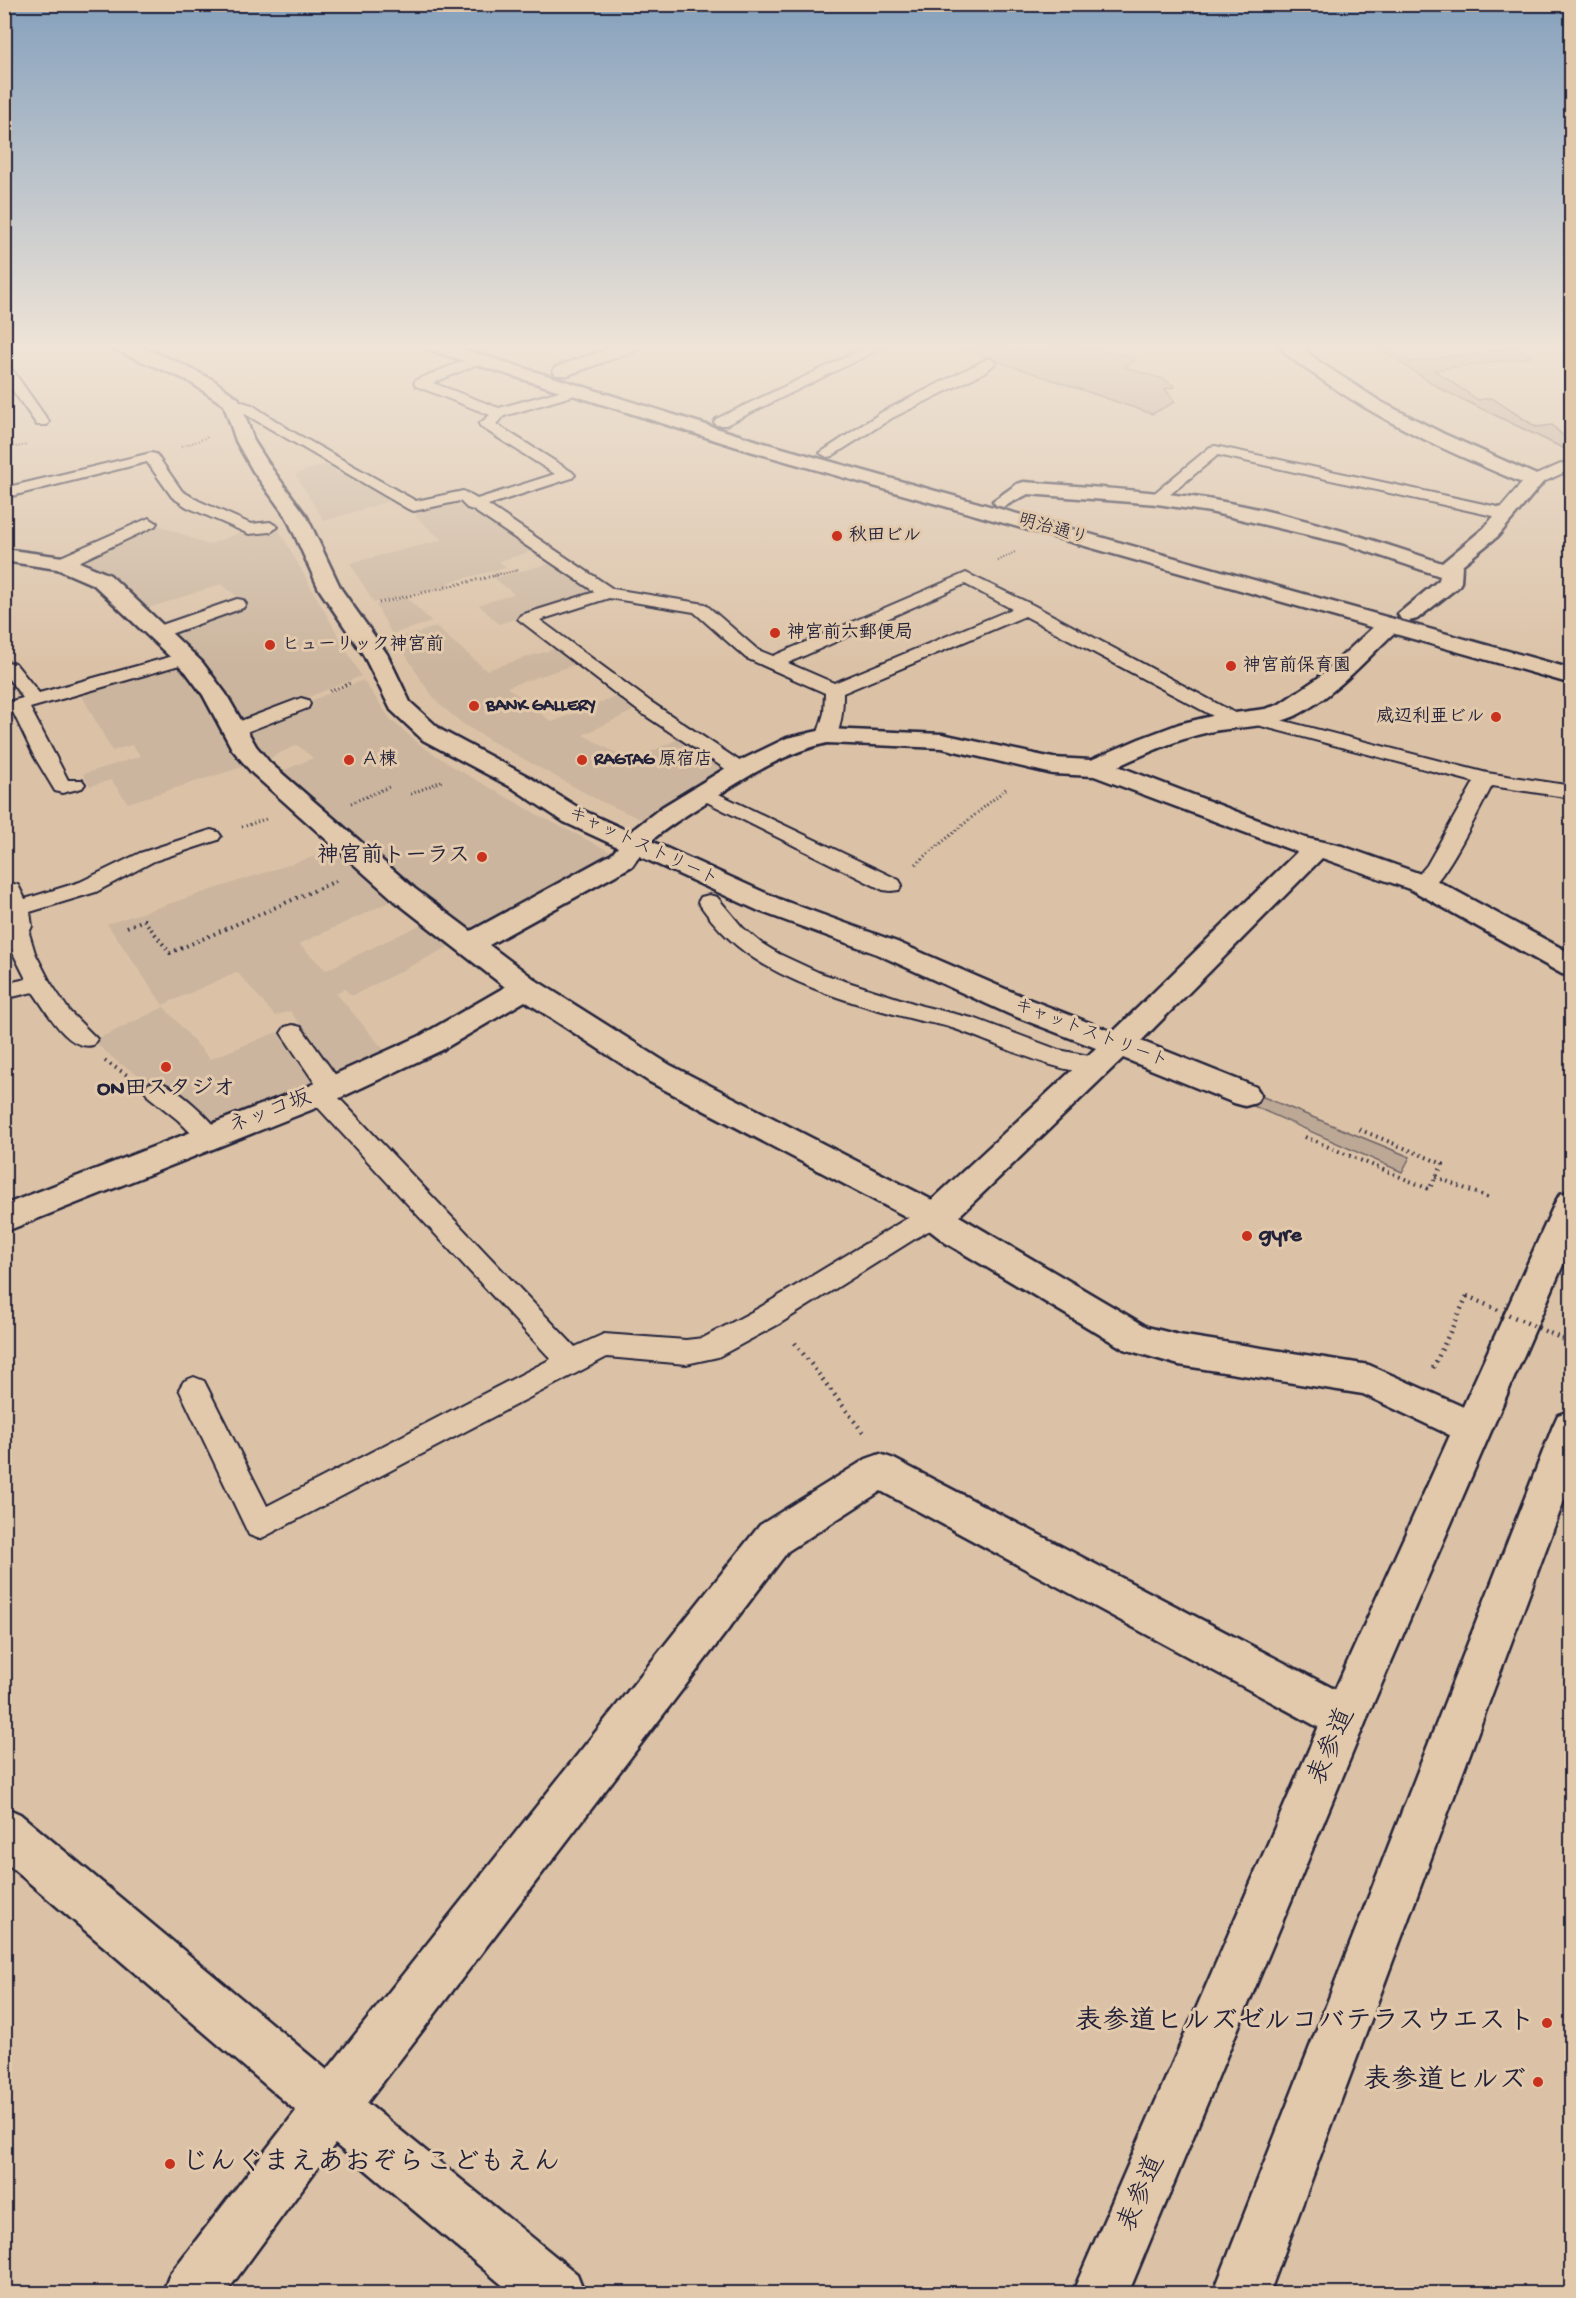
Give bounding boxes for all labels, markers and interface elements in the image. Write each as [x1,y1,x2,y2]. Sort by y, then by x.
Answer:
street label: 明治通り [1016,509,1091,550]
place label: 秋田ビル [849,525,921,547]
marker: 秋田ビル [830,529,844,543]
place label: 神宮前六郵便局 [787,622,913,644]
marker: 神宮前六郵便局 [768,626,782,640]
place label: ヒューリック神宮前 [282,634,444,656]
marker: ヒューリック神宮前 [263,638,277,652]
place label: 神宮前保育園 [1243,655,1351,677]
marker: 神宮前保育園 [1224,659,1238,673]
place label: BANK GALLERY [485,696,597,717]
marker: BANK GALLERY [467,699,481,713]
place label: 威辺利亜ビル [1376,706,1484,728]
marker: 威辺利亜ビル [1489,710,1503,724]
place label: Ａ棟 [361,749,397,771]
place label: RAGTAG 原宿店 [593,749,713,771]
marker: Ａ棟 [342,753,356,767]
marker: RAGTAG 原宿店 [575,753,589,767]
street label: キャットストリート [564,803,722,891]
place label: 神宮前トーラス [317,842,470,870]
marker: 神宮前トーラス [475,850,489,864]
street label: キャットストリート [1011,995,1171,1073]
marker: ON田スタジオ [159,1060,173,1074]
place label: ON田スタジオ [97,1077,235,1103]
street label: ネッコ坂 [225,1085,315,1141]
place label: gyre [1258,1223,1302,1249]
marker: gyre [1240,1229,1254,1243]
street label: 表参道 [1302,1703,1364,1791]
place label: 表参道ヒルズゼルコバテラスウエスト [1075,2005,1535,2039]
marker: 表参道ヒルズゼルコバテラスウエスト [1540,2016,1554,2030]
place label: 表参道ヒルズ [1363,2064,1526,2098]
marker: 表参道ヒルズ [1531,2075,1545,2089]
place label: じんぐまえあおぞらこどもえん [182,2147,560,2180]
street label: 表参道 [1112,2150,1174,2238]
marker: じんぐまえあおぞらこどもえん [163,2157,177,2171]

